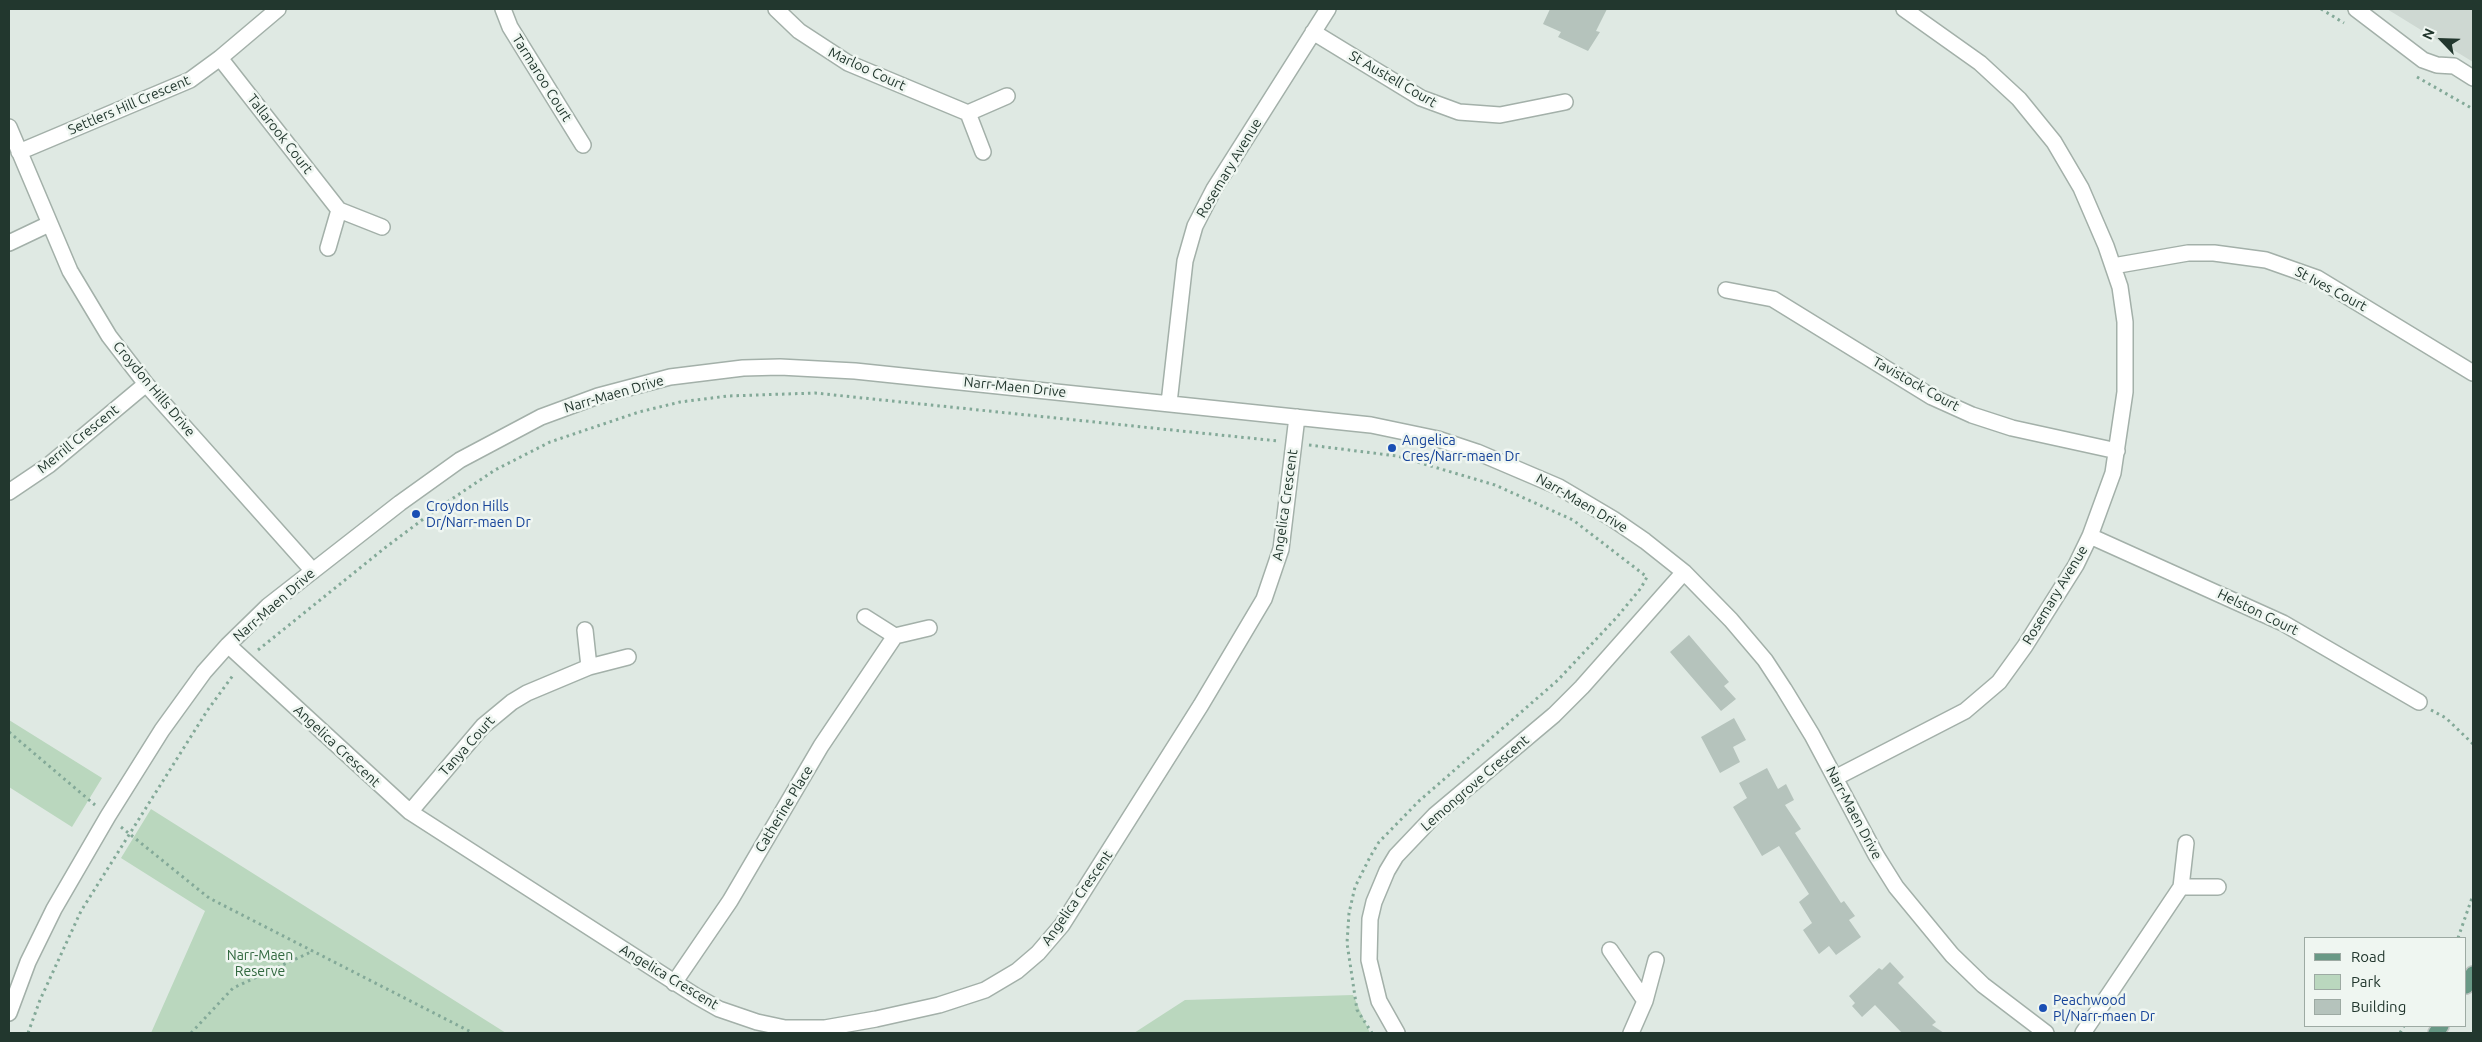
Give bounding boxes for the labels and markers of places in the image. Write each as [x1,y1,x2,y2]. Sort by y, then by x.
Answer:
place label: Angelica Cres/Narr-maen Dr [1402,432,1520,464]
marker: Angelica Cres/Narr-maen Dr [1386,442,1398,454]
place label: Croydon Hills Dr/Narr-maen Dr [426,498,531,530]
marker: Croydon Hills Dr/Narr-maen Dr [410,508,422,520]
place label: Peachwood Pl/Narr-maen Dr [2053,992,2155,1024]
marker: Peachwood Pl/Narr-maen Dr [2037,1002,2049,1014]

